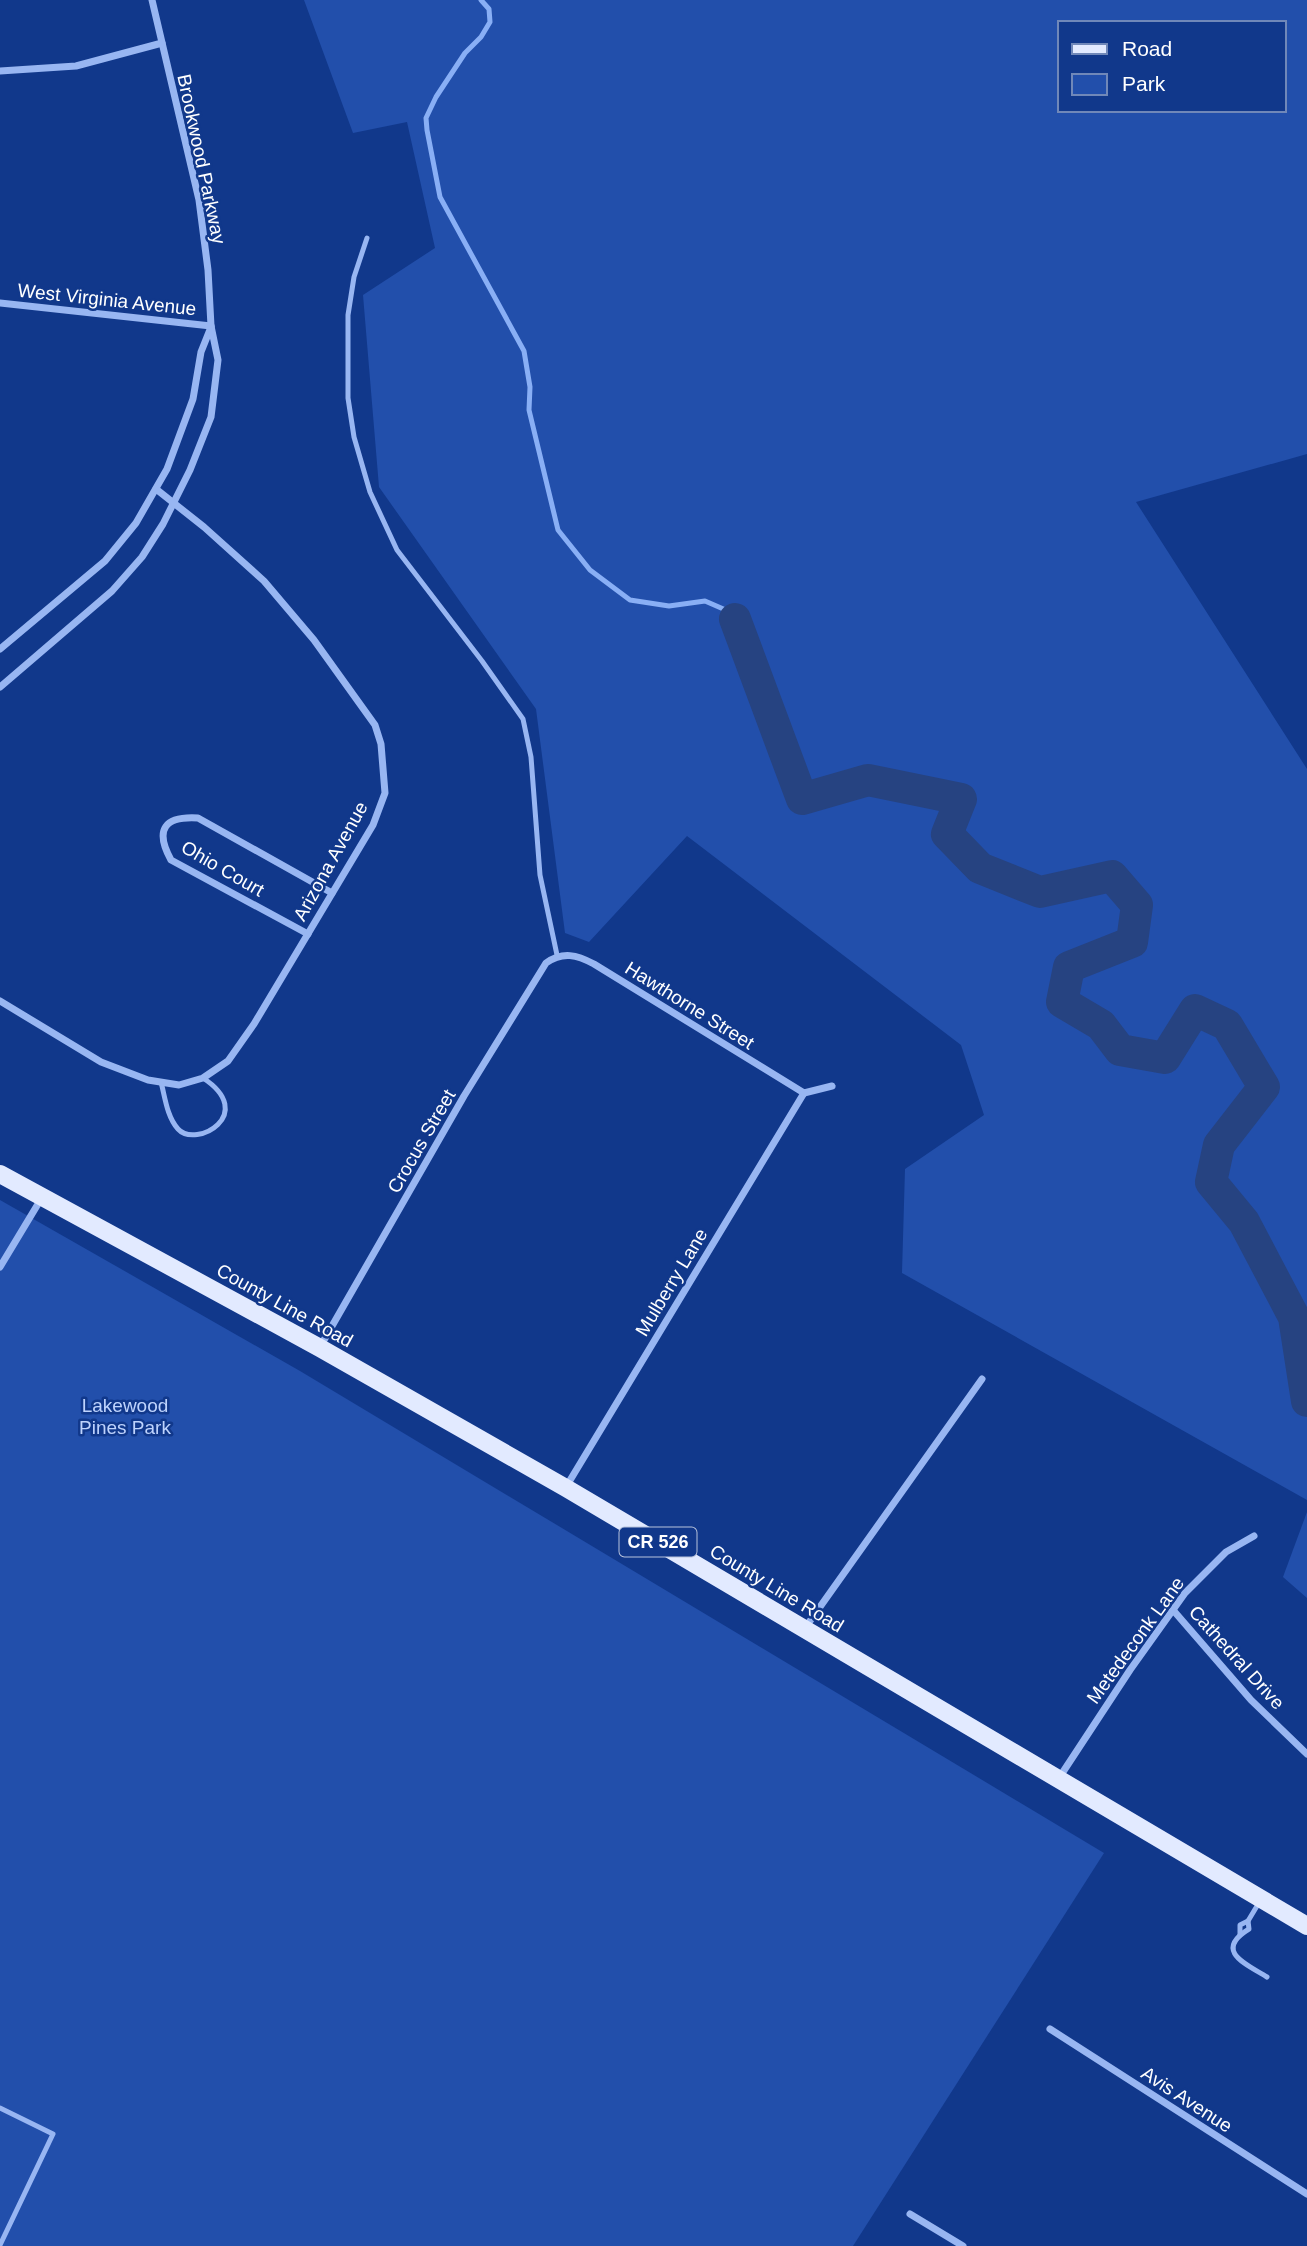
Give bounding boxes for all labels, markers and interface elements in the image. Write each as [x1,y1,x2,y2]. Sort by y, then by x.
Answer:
legend [1058,21,1286,112]
text: Road [1122,37,1172,60]
street label: Brookwood Parkway [173,72,230,246]
text: Park [1122,72,1166,95]
street label: West Virginia Avenue [17,280,197,319]
street label: Arizona Avenue [289,798,372,924]
street label: Ohio Court [178,836,268,901]
street label: Hawthorne Street [621,957,759,1054]
street label: Crocus Street [383,1085,460,1197]
street label: Mulberry Lane [631,1225,712,1340]
street label: County Line Road [213,1259,356,1351]
park label: Lakewood Pines Park [79,1395,171,1438]
road number: CR 526 [620,1527,696,1556]
street label: County Line Road [706,1540,847,1637]
street label: Metedeconk Lane [1083,1573,1188,1708]
street label: Cathedral Drive [1185,1601,1289,1713]
street label: Avis Avenue [1137,2062,1236,2137]

